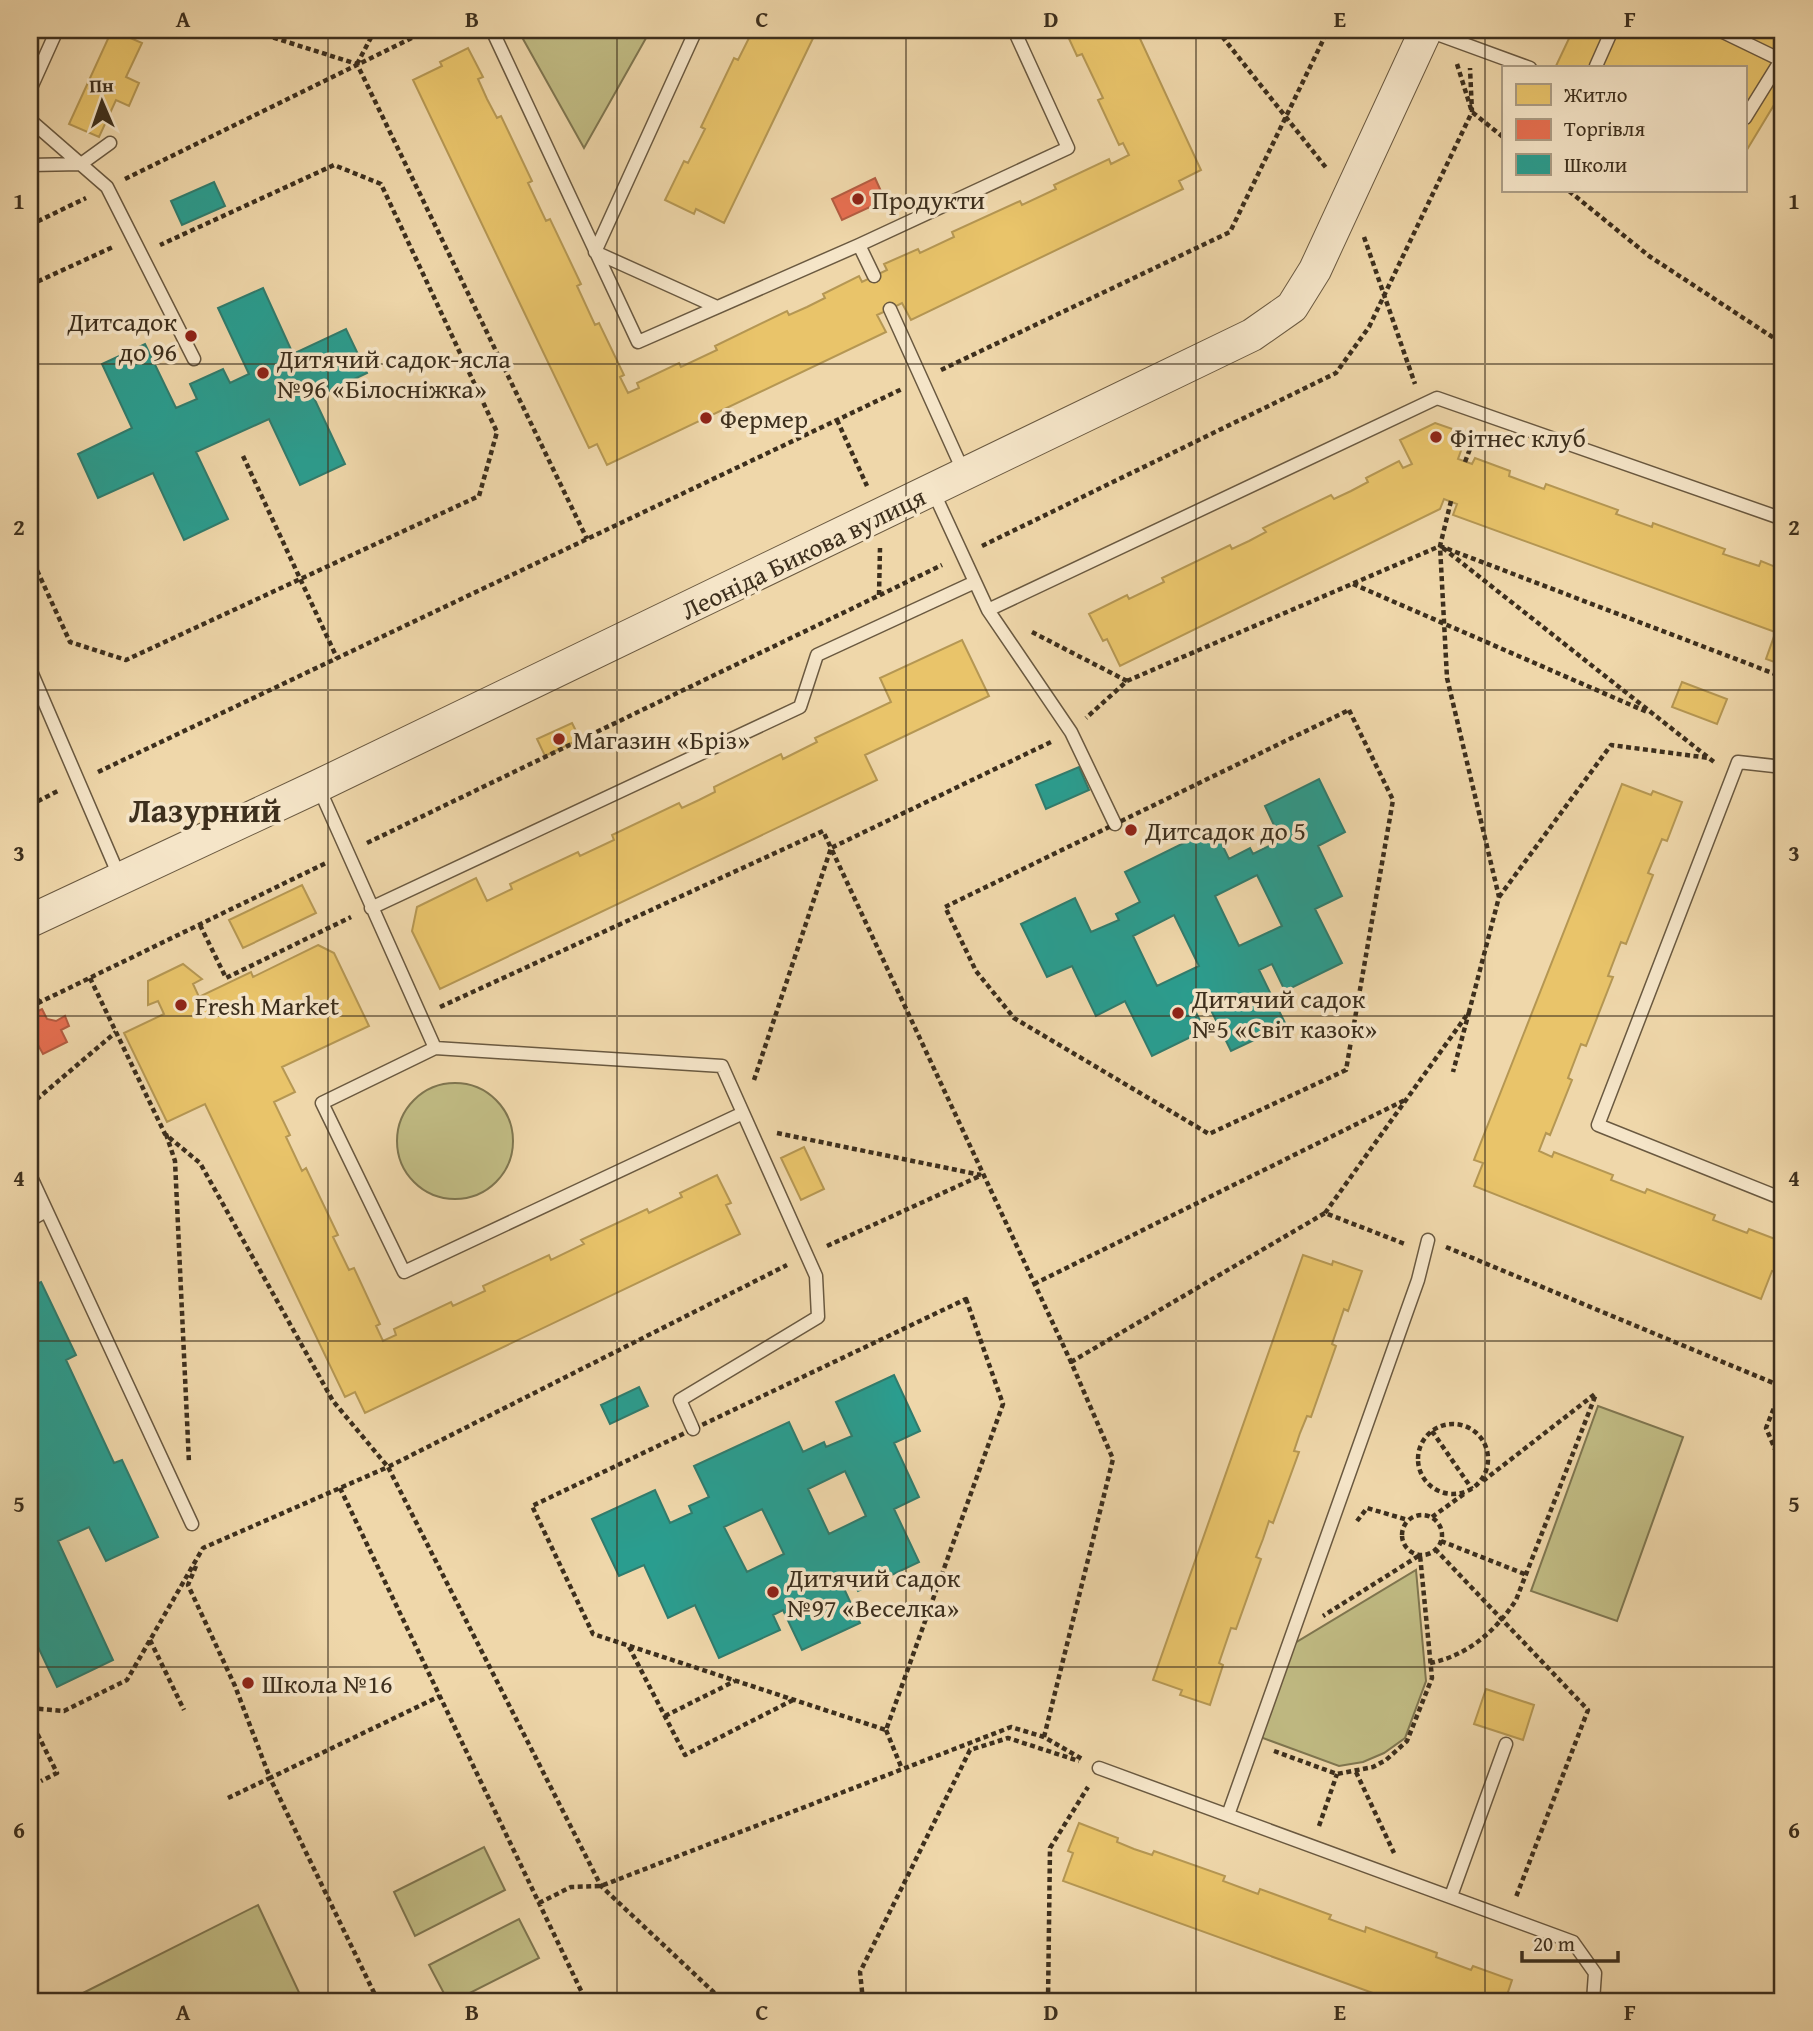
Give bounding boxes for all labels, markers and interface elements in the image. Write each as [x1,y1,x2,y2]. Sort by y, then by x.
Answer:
text: A [176,2,191,35]
text: B [465,2,479,35]
text: C [755,2,769,35]
text: D [1044,2,1059,35]
text: E [1334,2,1346,35]
text: F [1624,2,1636,35]
north arrow [66,66,136,136]
legend [1502,66,1746,192]
text: Пн [89,71,114,99]
text: Житло [1563,79,1628,110]
text: Торгівля [1564,113,1645,144]
text: Школи [1564,149,1627,180]
place label: Продукти [872,180,985,219]
text: 1 [13,184,25,217]
text: 1 [1788,184,1800,217]
marker: Продукти [850,191,866,207]
place label: Дитсадок до 96 [66,302,177,371]
marker: Дитсадок до 96 [183,328,199,344]
place label: Дитячий садок-ясла №96 «Білосніжка» [276,339,511,408]
marker: Дитячий садок-ясла №96 «Білосніжка» [255,365,271,381]
place label: Фермер [720,399,808,438]
marker: Фермер [698,410,714,426]
place label: Фітнес клуб [1450,418,1586,457]
marker: Фітнес клуб [1428,429,1444,445]
street label: Леоніда Бикова вулиця [674,477,932,629]
text: 2 [13,510,25,543]
text: 2 [1788,510,1800,543]
place label: Магазин «Бріз» [573,720,750,759]
marker: Магазин «Бріз» [551,731,567,747]
district label: Лазурний [129,786,281,834]
place label: Дитсадок до 5 [1144,811,1306,850]
marker: Дитсадок до 5 [1123,822,1139,838]
text: 3 [13,836,25,869]
text: 3 [1788,836,1800,869]
place label: Дитячий садок №5 «Світ казок» [1191,979,1377,1048]
place label: Fresh Market [195,986,339,1025]
marker: Fresh Market [173,997,189,1013]
marker: Дитячий садок №5 «Світ казок» [1170,1005,1186,1021]
text: 4 [13,1161,25,1194]
text: 4 [1788,1161,1800,1194]
text: 5 [13,1487,25,1520]
text: 5 [1788,1487,1800,1520]
place label: Дитячий садок №97 «Веселка» [786,1558,961,1627]
marker: Дитячий садок №97 «Веселка» [765,1584,781,1600]
place label: Школа №16 [262,1664,393,1703]
marker: Школа №16 [240,1675,256,1691]
text: 6 [13,1813,25,1846]
text: 6 [1788,1813,1800,1846]
scale bar [1522,1919,1619,1963]
text: 20 m [1533,1928,1575,1959]
text: A [176,1995,191,2028]
text: B [465,1995,479,2028]
text: C [755,1995,769,2028]
text: D [1044,1995,1059,2028]
text: E [1334,1995,1346,2028]
text: F [1624,1995,1636,2028]

